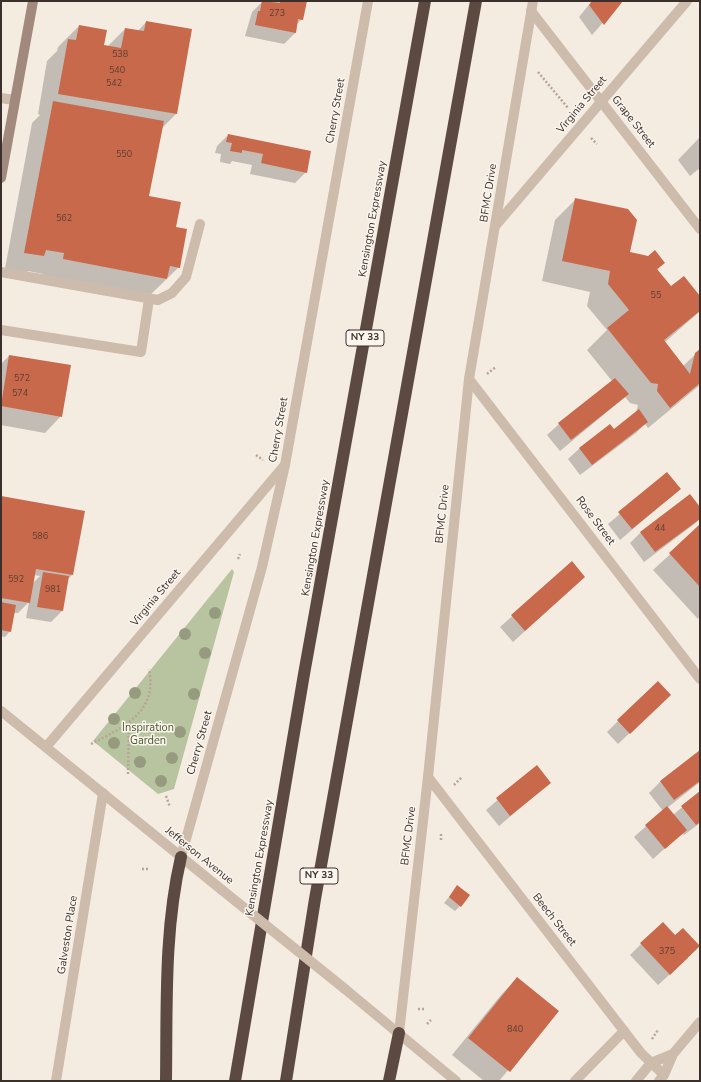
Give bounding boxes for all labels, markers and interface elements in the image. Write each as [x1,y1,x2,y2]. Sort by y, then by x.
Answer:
house number: 273 [269,9,285,19]
house number: 538 [112,50,128,60]
house number: 540 [109,66,125,76]
street label: Virginia Street [554,74,610,136]
street label: Cherry Street [324,77,348,145]
house number: 542 [106,79,122,89]
street label: Grape Street [608,93,658,151]
house number: 550 [116,150,132,160]
street label: Kensington Expressway [356,160,390,278]
street label: BFMC Drive [478,163,500,223]
house number: 562 [56,214,72,224]
house number: 55 [651,291,661,301]
road number: NY 33 [346,330,384,346]
house number: 572 [14,374,30,384]
house number: 574 [12,389,28,399]
street label: Cherry Street [267,396,291,464]
street label: Kensington Expressway [299,479,333,597]
street label: BFMC Drive [433,484,453,544]
street label: Rose Street [572,494,618,548]
house number: 44 [655,524,665,534]
house number: 586 [32,532,48,542]
street label: Virginia Street [128,567,184,629]
house number: 592 [8,575,24,585]
house number: 981 [45,585,61,595]
street label: Cherry Street [185,709,215,777]
park label: Inspiration Garden [122,721,174,747]
street label: Kensington Expressway [243,799,277,917]
street label: BFMC Drive [399,806,419,866]
street label: Jefferson Avenue [162,824,236,888]
road number: NY 33 [300,868,338,884]
street label: Beech Street [529,891,579,949]
street label: Galveston Place [55,895,81,975]
house number: 375 [659,947,675,957]
house number: 840 [507,1025,523,1035]

